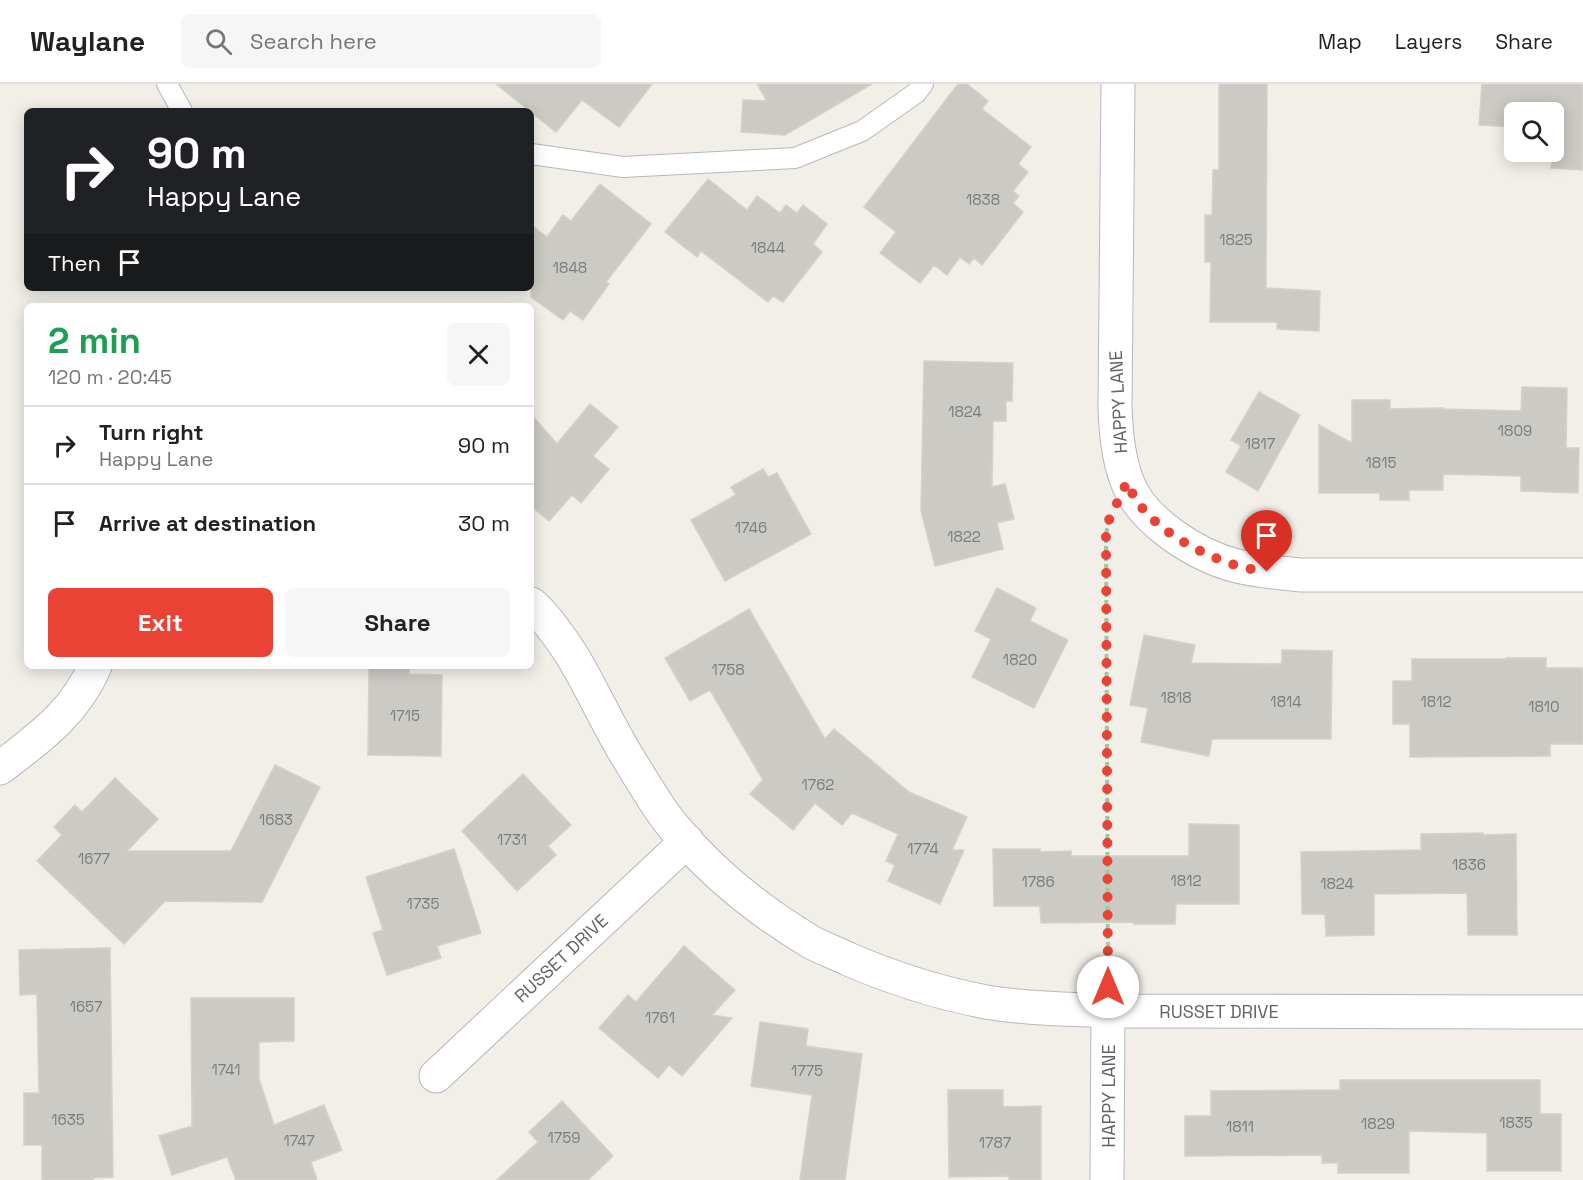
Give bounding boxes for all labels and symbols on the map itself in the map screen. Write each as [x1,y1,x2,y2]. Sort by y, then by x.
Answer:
house number: 1838 [966,190,1000,209]
house number: 1825 [1219,230,1253,249]
house number: 1844 [751,238,785,257]
house number: 1848 [553,258,587,277]
street label: HAPPY LANE [1104,350,1132,454]
house number: 1824 [948,402,982,421]
house number: 1809 [1498,421,1532,440]
house number: 1817 [1245,434,1275,453]
house number: 1815 [1366,453,1396,472]
pin [1241,510,1292,572]
house number: 1746 [735,518,767,537]
house number: 1822 [947,527,981,546]
house number: 1820 [1003,650,1037,669]
house number: 1758 [711,660,745,679]
house number: 1818 [1160,688,1192,707]
house number: 1814 [1270,692,1302,711]
house number: 1812 [1421,692,1451,711]
house number: 1810 [1528,697,1560,716]
house number: 1715 [390,706,420,725]
house number: 1762 [802,775,834,794]
house number: 1683 [259,810,293,829]
house number: 1731 [497,830,527,849]
house number: 1774 [907,839,939,858]
house number: 1677 [78,849,110,868]
house number: 1836 [1452,855,1486,874]
house number: 1812 [1171,871,1201,890]
house number: 1786 [1021,872,1055,891]
house number: 1824 [1320,874,1354,893]
house number: 1735 [407,894,439,913]
street label: RUSSET DRIVE [510,909,612,1007]
position arrow [1076,955,1140,1019]
house number: 1657 [70,997,102,1016]
street label: RUSSET DRIVE [1159,1000,1279,1023]
house number: 1761 [645,1008,675,1027]
street label: HAPPY LANE [1097,1044,1120,1148]
house number: 1741 [211,1060,241,1079]
house number: 1775 [791,1061,823,1080]
house number: 1635 [51,1110,85,1129]
house number: 1835 [1499,1113,1533,1132]
house number: 1829 [1361,1114,1395,1133]
house number: 1811 [1226,1117,1254,1136]
house number: 1759 [548,1128,580,1147]
house number: 1747 [283,1131,315,1150]
house number: 1787 [979,1133,1011,1152]

